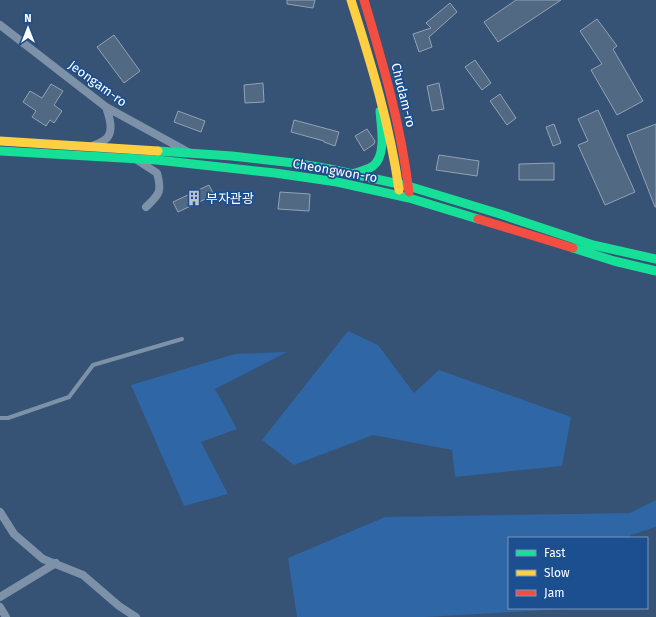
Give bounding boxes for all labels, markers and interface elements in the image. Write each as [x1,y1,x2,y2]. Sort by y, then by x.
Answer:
north arrow [8,8,48,48]
text: N [24,12,32,25]
street label: Jeongam-ro [66,57,130,110]
street label: Chudam-ro [388,61,419,129]
street label: Cheongwon-ro [291,156,378,185]
building icon: 부자관광 [185,189,203,207]
place label: 부자관광 [206,191,254,206]
legend [508,537,648,609]
text: Fast [544,546,566,560]
text: Slow [544,566,570,580]
text: Jam [544,586,564,600]

